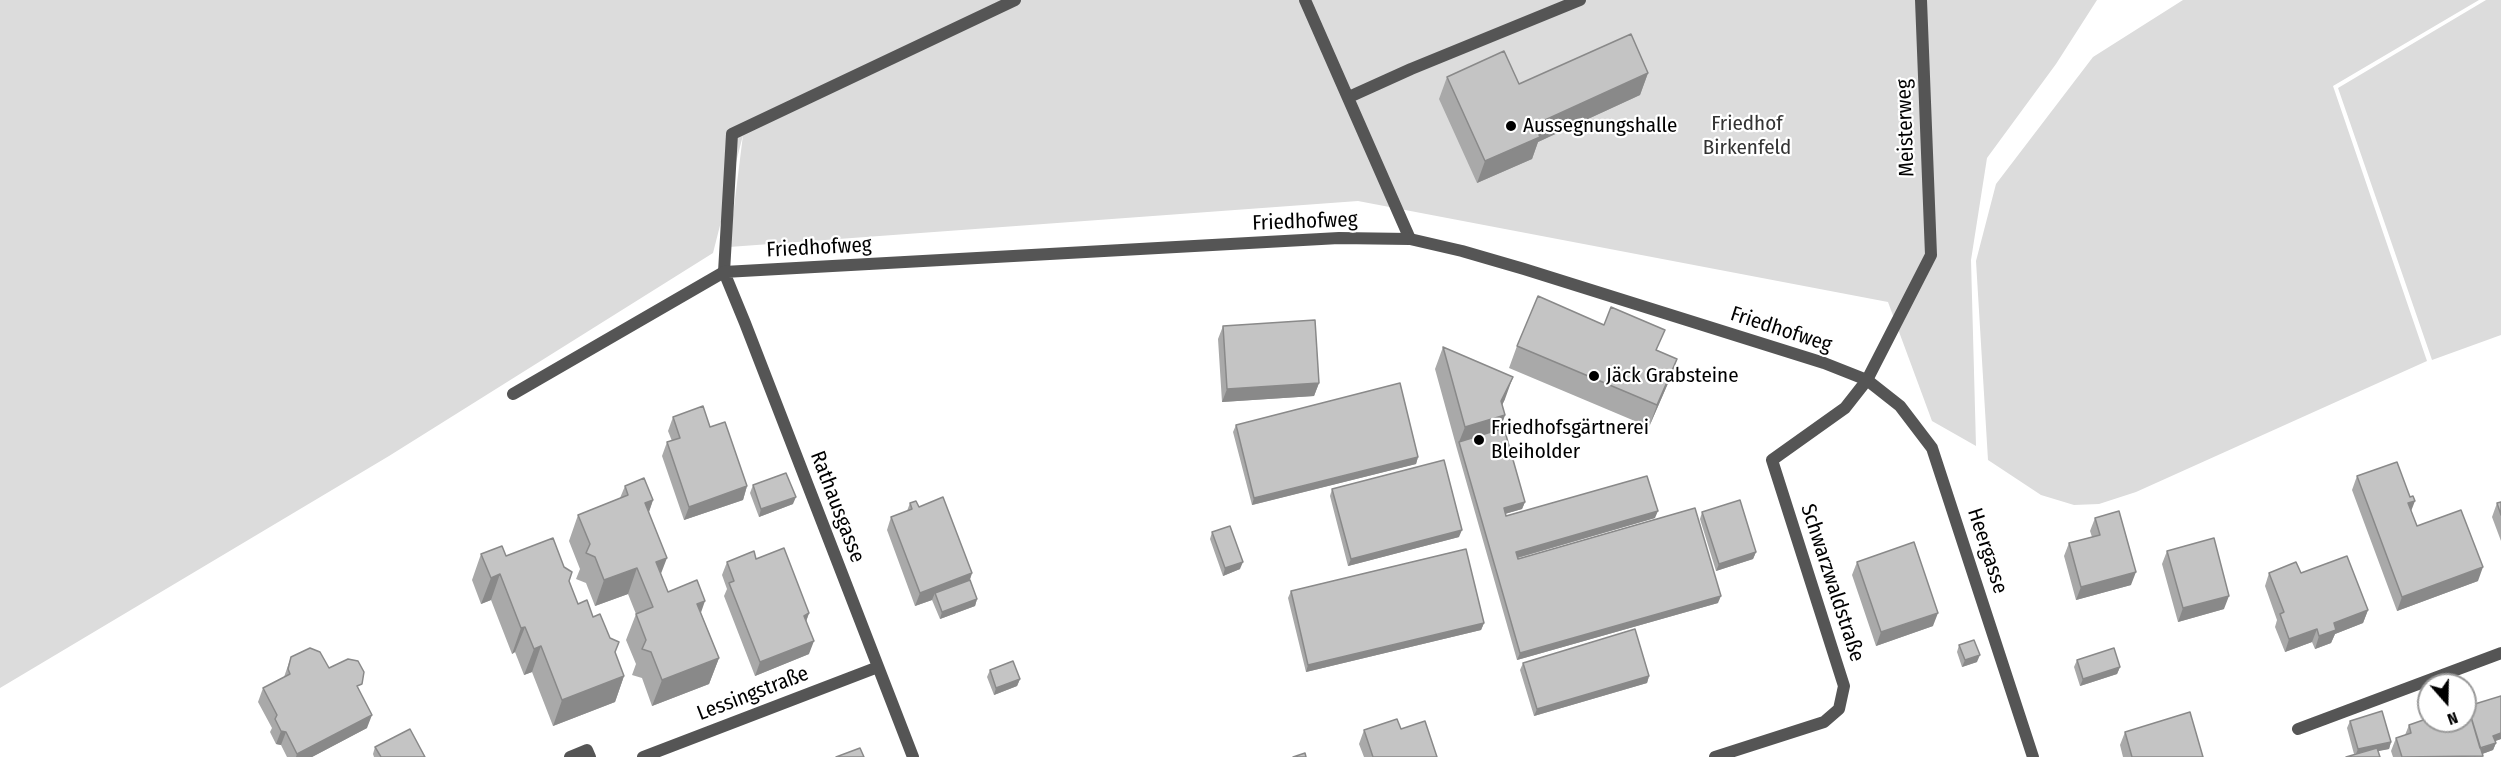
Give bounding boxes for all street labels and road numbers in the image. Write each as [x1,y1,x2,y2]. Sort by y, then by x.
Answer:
street label: Meisterweg [1892,79,1920,177]
street label: Friedhofweg [1252,208,1358,236]
street label: Friedhofweg [766,233,872,263]
street label: Friedhofweg [1727,302,1835,358]
street label: Rathausgasse [804,448,870,566]
street label: Schwarzwaldstraße [1795,501,1869,665]
street label: Heergasse [1961,505,2013,597]
street label: Lessingstraße [694,661,812,727]

